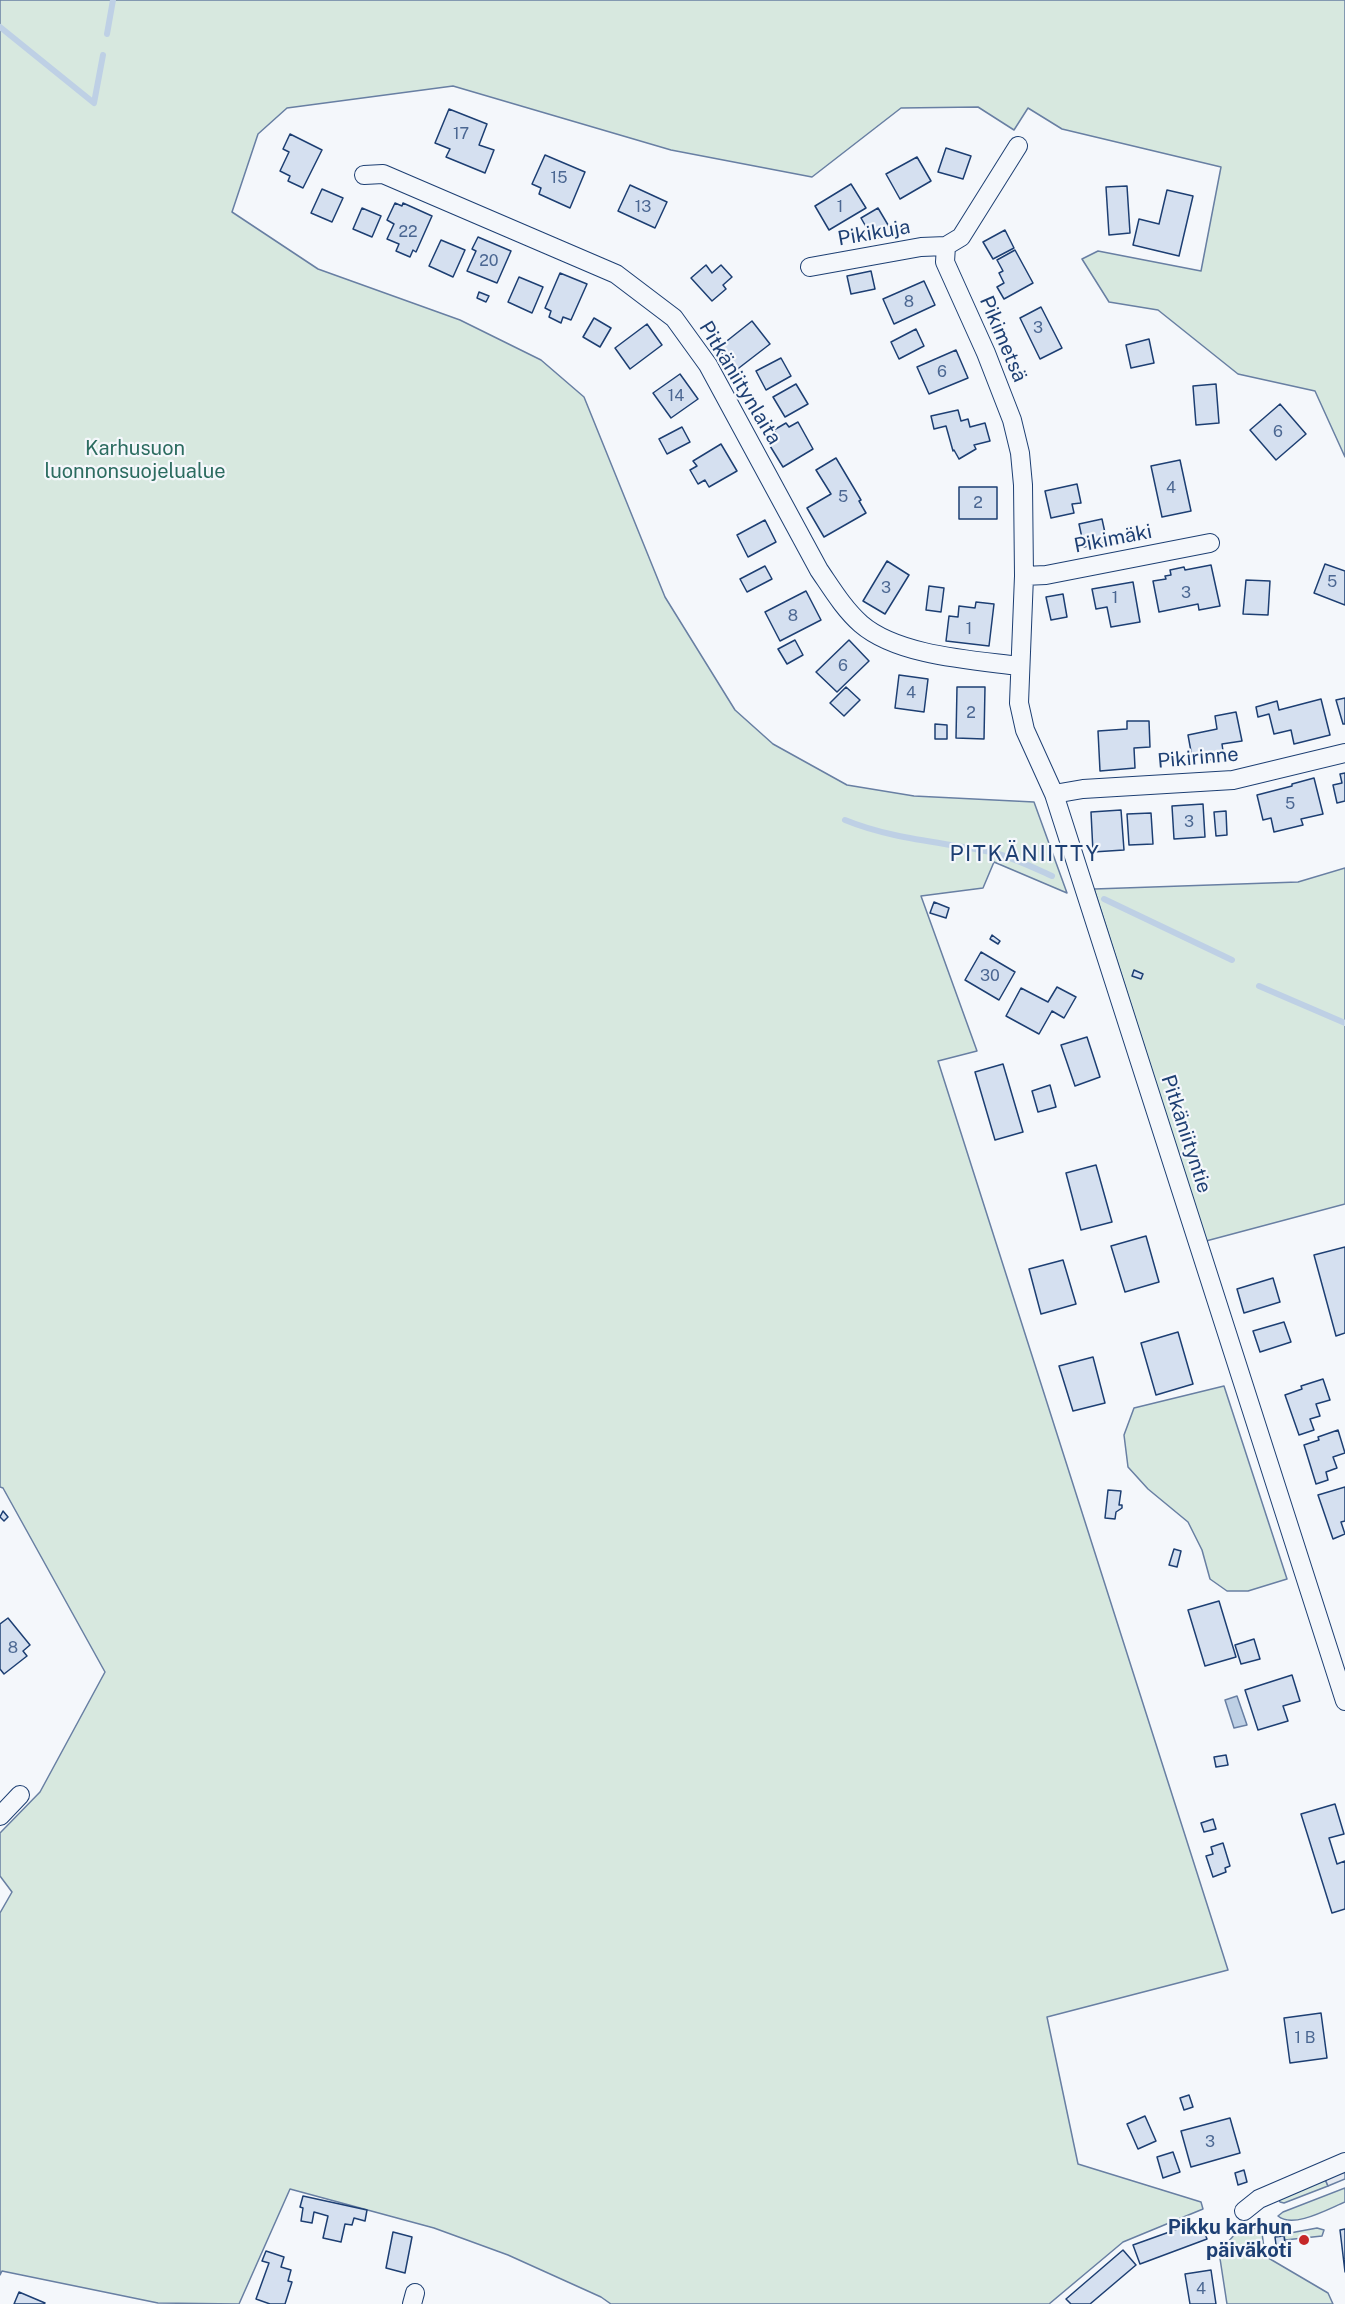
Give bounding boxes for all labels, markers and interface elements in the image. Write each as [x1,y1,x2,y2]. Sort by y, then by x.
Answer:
house number: 17 [453,124,469,144]
house number: 15 [551,168,567,188]
house number: 13 [635,197,651,217]
house number: 1 [837,197,843,217]
street label: Pikikuja [836,215,912,251]
house number: 22 [398,222,418,242]
house number: 20 [479,251,499,271]
house number: 8 [904,292,914,312]
street label: Pikimetsä [974,292,1032,386]
street label: Pitkäniitynlaita [694,317,786,449]
house number: 3 [1033,318,1043,338]
house number: 6 [937,362,947,382]
house number: 14 [668,386,684,406]
house number: 6 [1273,422,1283,442]
park label: Karhusuon luonnonsuojelualue [44,437,226,484]
house number: 4 [1166,478,1176,498]
house number: 5 [838,487,848,507]
house number: 2 [973,493,983,513]
street label: Pikimäki [1072,520,1154,558]
house number: 5 [1327,572,1337,592]
house number: 3 [881,578,891,598]
house number: 3 [1181,583,1191,603]
house number: 1 [1112,588,1118,608]
house number: 8 [788,606,798,626]
house number: 1 [966,619,972,639]
house number: 6 [838,656,848,676]
house number: 4 [906,683,916,703]
house number: 2 [966,703,976,723]
street label: Pikirinne [1156,742,1240,774]
house number: 5 [1285,794,1295,814]
house number: 3 [1184,812,1194,832]
district label: PITKÄNIITTY [950,841,1100,867]
house number: 30 [980,966,1000,986]
street label: Pitkäniityntie [1156,1072,1216,1196]
house number: 8 [8,1638,18,1658]
house number: 1 B [1294,2028,1316,2048]
house number: 3 [1205,2132,1215,2152]
place label: Pikku karhun päiväkoti [1168,2216,1292,2263]
marker: Pikku karhun päiväkoti [1297,2233,1311,2247]
house number: 4 [1196,2279,1206,2299]

